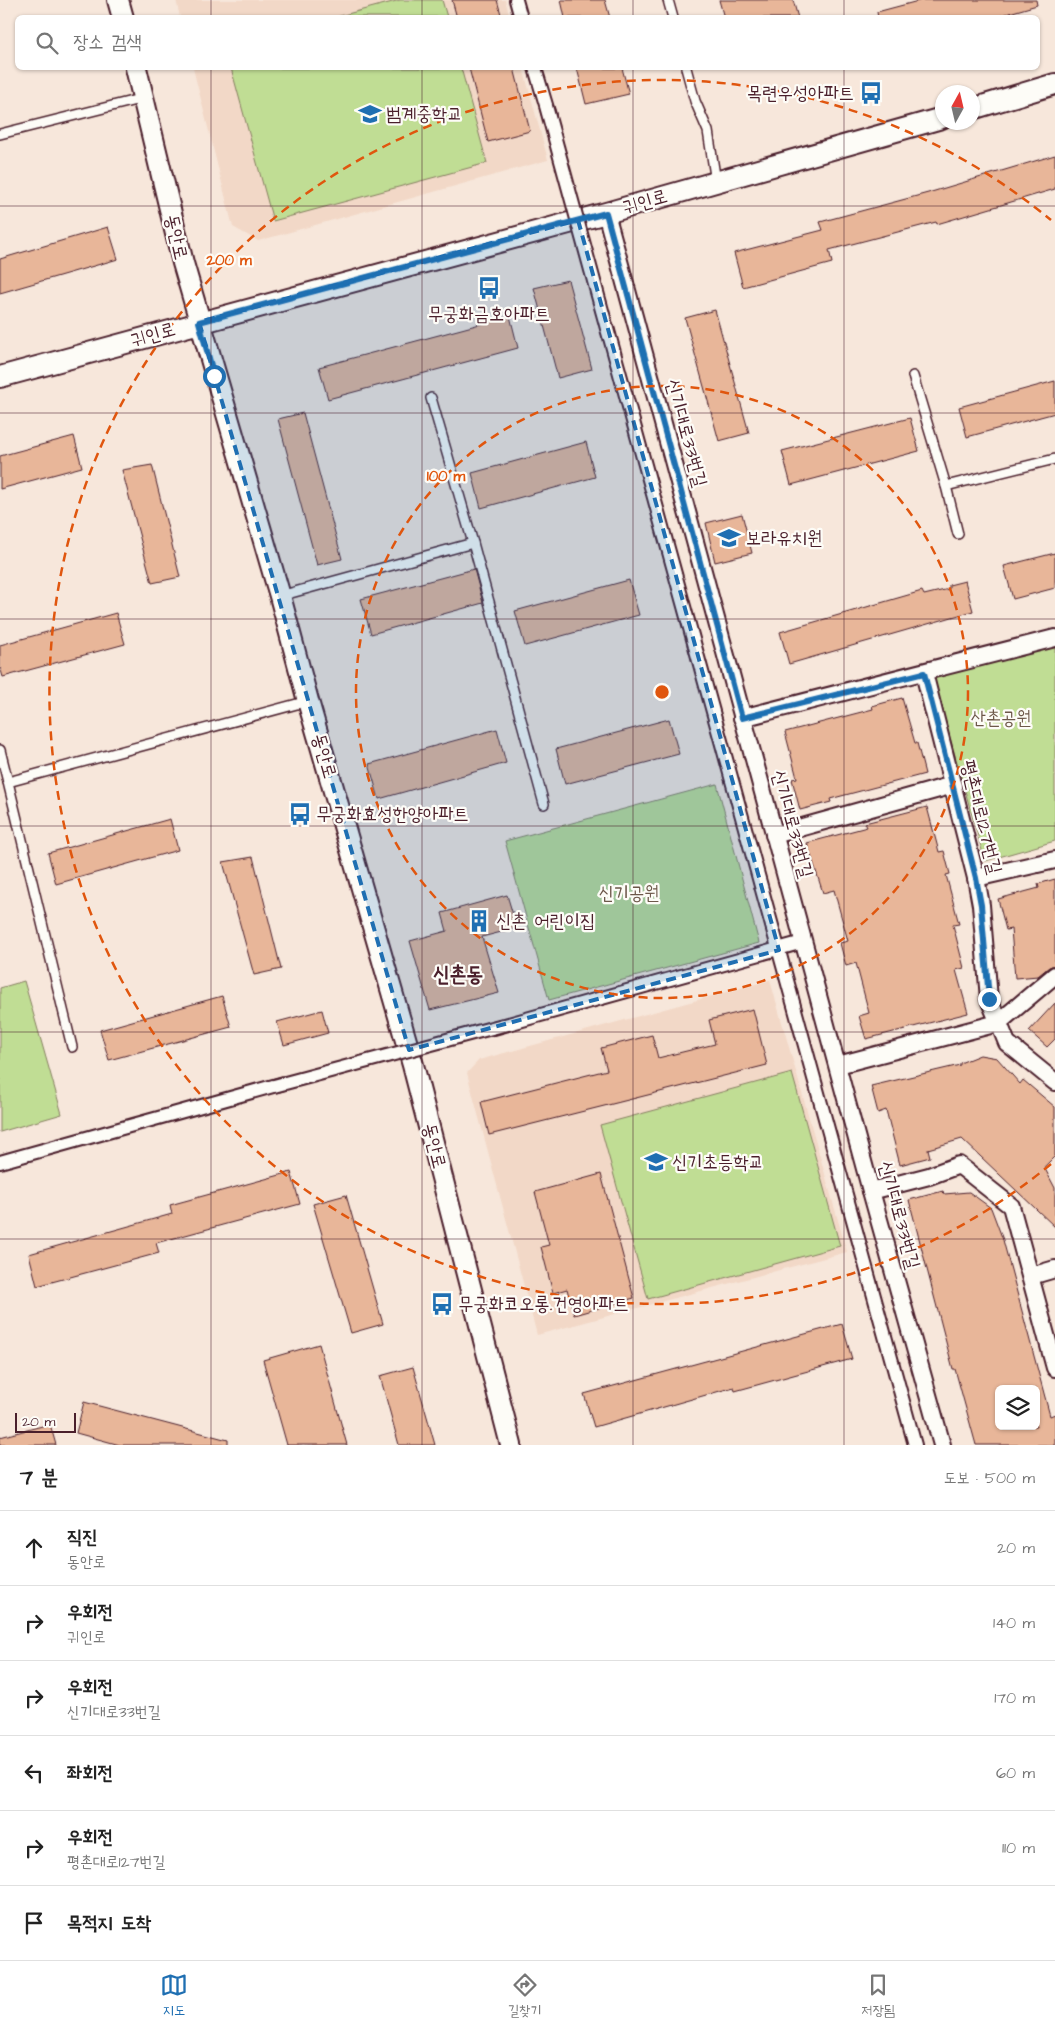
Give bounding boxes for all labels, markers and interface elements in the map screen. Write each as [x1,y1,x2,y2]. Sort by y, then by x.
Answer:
search box [15,15,1040,70]
icon: search [33,29,61,57]
text: 장소 검색 [73,29,142,56]
place label: 목련우성아파트 [747,80,854,107]
bus stop icon: 목련우성아파트 [858,80,884,106]
north arrow [935,85,980,130]
school or university icon: 범계중학교 [357,101,383,127]
place label: 범계중학교 [386,101,462,128]
street label: 귀인로 [619,183,671,221]
street label: 동안로 [158,212,194,262]
text: 200 m [205,250,252,271]
bus stop icon: 무궁화금호아파트 [476,275,502,301]
place label: 무궁화금호아파트 [428,301,550,328]
street label: 귀인로 [127,316,179,354]
route start [203,365,226,388]
street label: 신기대로33번길 [659,376,713,490]
text: 100 m [427,466,466,487]
school or university icon: 보라유치원 [716,525,742,551]
place label: 보라유치원 [746,525,822,552]
centre of rings [653,683,671,701]
park label: 산촌공원 [970,705,1032,732]
street label: 동안로 [305,730,343,782]
street label: 평촌대로127번길 [954,757,1008,877]
street label: 신기대로33번길 [765,767,819,881]
bus stop icon: 무궁화효성한양아파트 [287,801,313,827]
place label: 무궁화효성한양아파트 [316,801,469,828]
park label: 신기공원 [598,880,660,907]
building icon: 신촌 어린이집 [466,908,492,934]
place label: 신촌 어린이집 [496,908,595,935]
district label: 신촌동 [433,960,483,989]
route end [978,988,1001,1011]
street label: 동안로 [415,1120,453,1172]
school or university icon: 신기초등학교 [643,1149,669,1175]
place label: 신기초등학교 [672,1149,764,1176]
street label: 신기대로33번길 [872,1158,926,1272]
bus stop icon: 무궁화코오롱.건영아파트 [429,1291,455,1317]
place label: 무궁화코오롱.건영아파트 [458,1291,629,1318]
map controls [995,1385,1040,1430]
button: layers [995,1385,1040,1430]
scale bar [15,1410,76,1433]
text: 20 m [22,1412,55,1432]
text: 7 분 [20,1463,58,1492]
text: 도보 · 500 m [944,1467,1035,1489]
text: 직진 [67,1524,98,1551]
icon: ahead [20,1534,48,1562]
text: 20 m [997,1537,1035,1559]
text: 동안로 [67,1551,106,1573]
text: 우회전 [67,1599,113,1626]
icon: right [20,1609,48,1637]
text: 140 m [993,1612,1035,1634]
text: 귀인로 [67,1626,106,1648]
text: 우회전 [67,1674,113,1701]
icon: right [20,1684,48,1712]
text: 170 m [994,1687,1035,1709]
text: 신기대로33번길 [67,1701,161,1723]
icon: left [20,1759,48,1787]
text: 좌회전 [67,1760,113,1787]
text: 60 m [996,1762,1035,1784]
text: 우회전 [67,1824,113,1851]
icon: right [20,1834,48,1862]
text: 110 m [1002,1837,1035,1859]
text: 평촌대로127번길 [67,1851,165,1873]
icon: arrive [20,1909,48,1937]
text: 목적지 도착 [67,1910,151,1937]
tab: 지도 [160,1971,188,2021]
tab: 길찾기 [508,1971,541,2021]
tab: 저장됨 [861,1971,895,2021]

